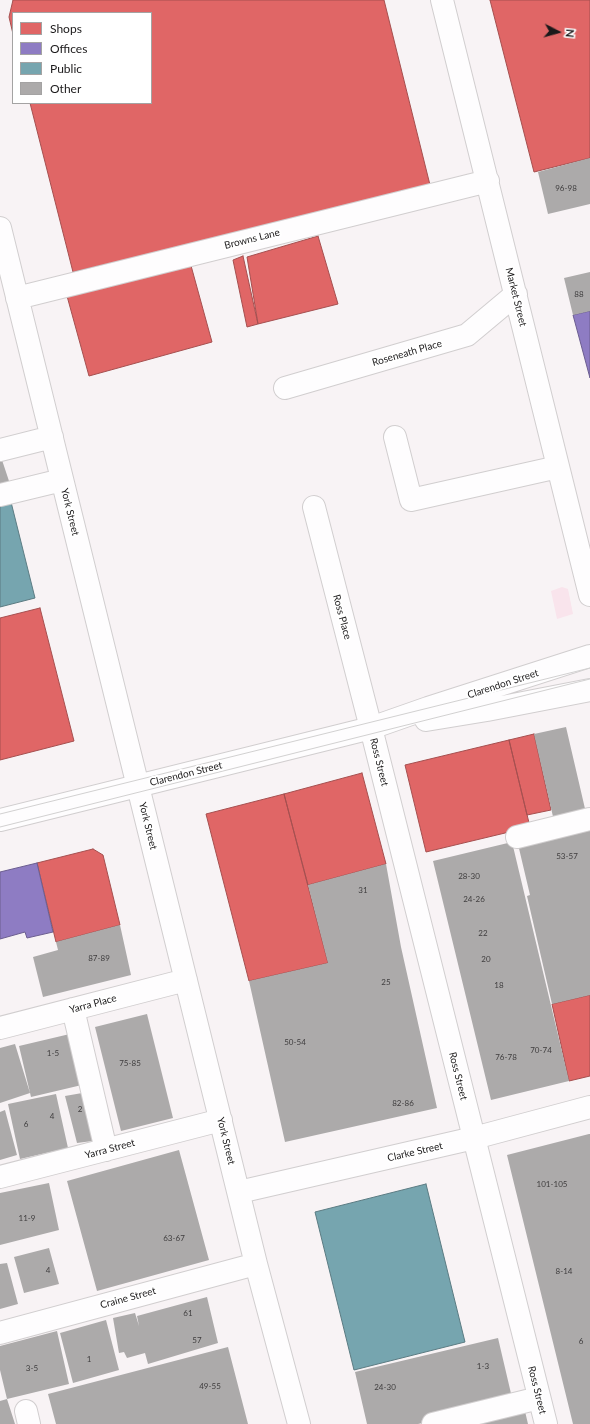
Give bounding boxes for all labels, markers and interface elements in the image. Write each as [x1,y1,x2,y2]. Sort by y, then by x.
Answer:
legend [12,12,152,104]
north arrow [538,12,578,52]
text: Shops [50,21,82,36]
text: N [564,28,577,38]
text: Offices [50,41,87,56]
text: Public [50,61,82,76]
text: Other [50,81,81,96]
house number: 96-98 [555,183,577,193]
street label: Browns Lane [223,226,281,252]
street label: Market Street [503,266,529,328]
house number: 88 [574,289,584,299]
street label: Roseneath Place [371,337,443,369]
street label: York Street [58,487,82,537]
street label: Ross Place [330,593,354,641]
street label: Clarendon Street [466,667,540,701]
street label: Ross Street [367,737,391,787]
street label: Clarendon Street [149,759,223,789]
street label: York Street [136,801,160,851]
house number: 53-57 [556,851,578,861]
house number: 28-30 [458,871,480,881]
house number: 31 [358,885,368,895]
house number: 24-26 [463,894,485,904]
house number: 22 [478,928,488,938]
house number: 87-89 [88,953,110,963]
house number: 20 [481,954,491,964]
house number: 25 [381,977,391,987]
house number: 18 [494,980,504,990]
street label: Yarra Place [68,992,118,1016]
house number: 50-54 [284,1037,306,1047]
house number: 70-74 [530,1045,552,1055]
house number: 1-5 [47,1048,59,1058]
street label: Ross Street [446,1051,470,1101]
house number: 76-78 [495,1052,517,1062]
house number: 75-85 [119,1058,141,1068]
house number: 82-86 [392,1098,414,1108]
house number: 2 [78,1104,82,1114]
house number: 4 [50,1111,54,1121]
street label: York Street [214,1116,238,1166]
house number: 6 [24,1119,28,1129]
street label: Yarra Street [84,1137,136,1161]
street label: Clarke Street [386,1140,444,1164]
house number: 101-105 [537,1179,567,1189]
house number: 11-9 [19,1213,35,1223]
house number: 63-67 [163,1233,185,1243]
house number: 4 [46,1265,50,1275]
house number: 8-14 [556,1266,572,1276]
street label: Craine Street [99,1285,157,1311]
house number: 61 [183,1308,193,1318]
house number: 57 [192,1335,202,1345]
house number: 6 [579,1336,583,1346]
house number: 1 [87,1354,91,1364]
house number: 1-3 [477,1361,489,1371]
house number: 3-5 [26,1363,38,1373]
street label: Ross Street [525,1365,549,1415]
house number: 49-55 [199,1381,221,1391]
house number: 24-30 [374,1382,396,1392]

